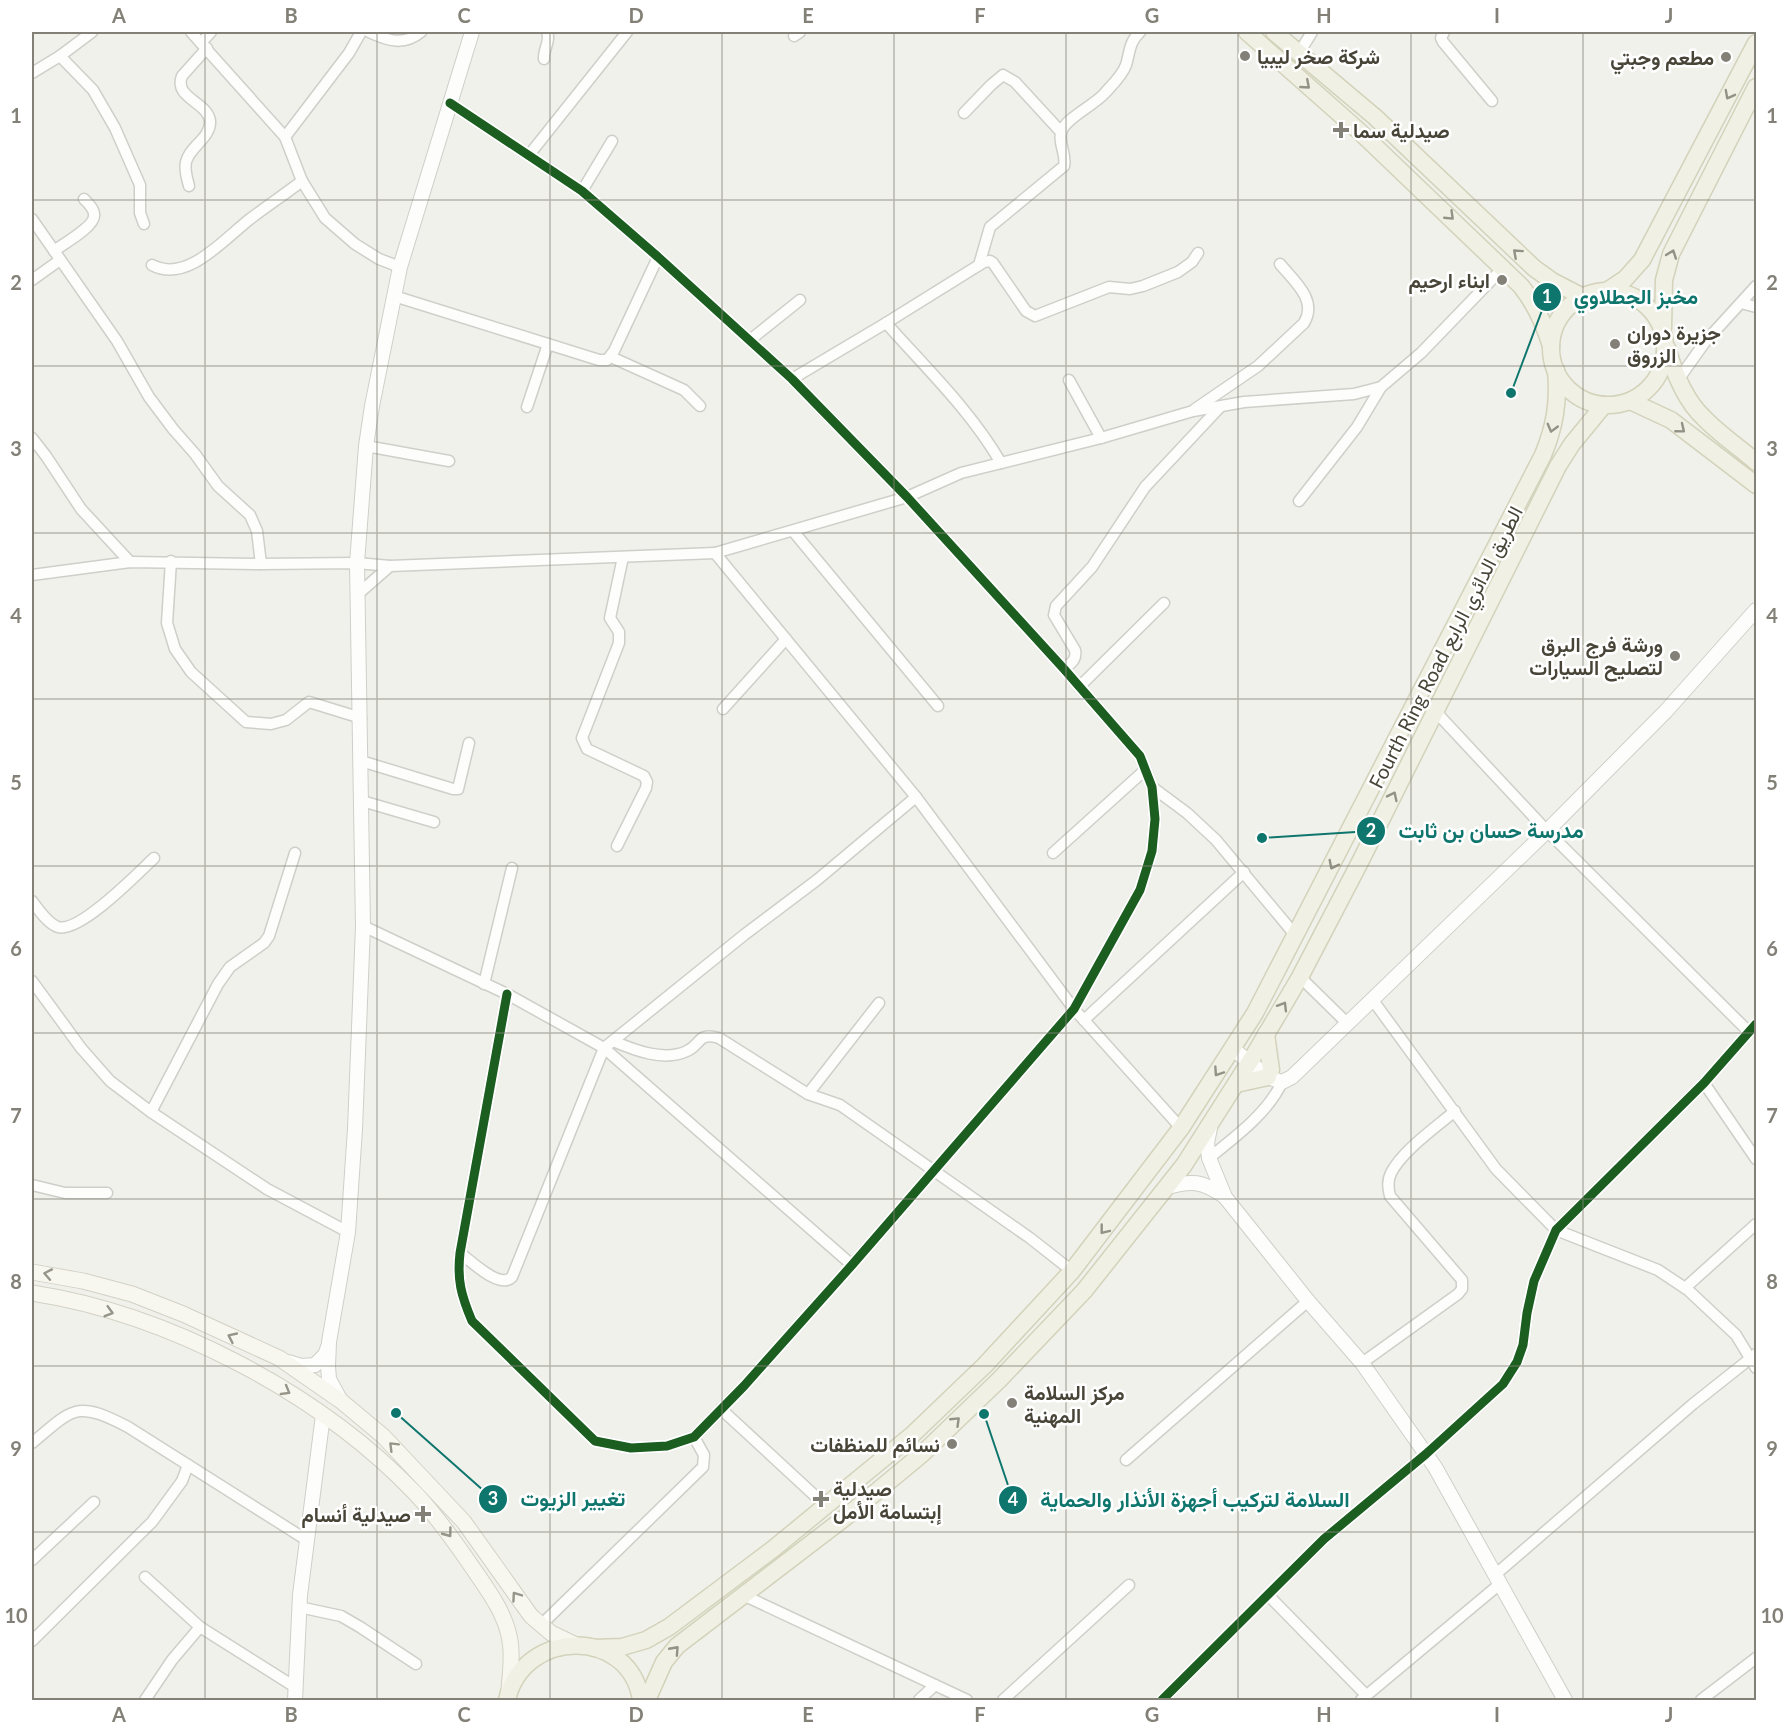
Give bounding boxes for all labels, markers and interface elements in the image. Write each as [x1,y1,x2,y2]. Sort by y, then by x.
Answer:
text: A [111,3,126,27]
text: B [284,3,298,27]
text: C [457,3,471,27]
text: D [628,3,644,27]
text: E [802,3,814,27]
text: F [974,3,986,27]
text: G [1145,3,1159,27]
text: H [1316,3,1332,27]
text: I [1494,3,1500,27]
text: J [1665,3,1673,27]
place label: شركة صخر ليبيا [1257,44,1380,70]
place label: مطعم وجبتي [1610,45,1714,75]
marker: شركة صخر ليبيا [1238,49,1252,63]
marker: مطعم وجبتي [1719,50,1733,64]
one-way arrow [1299,78,1310,89]
one-way arrow [1725,89,1736,99]
text: 1 [10,103,22,127]
text: 1 [1766,103,1778,127]
place label: صيدلية سما [1353,118,1450,143]
marker: صيدلية سما [1334,123,1348,137]
one-way arrow [1443,209,1454,220]
one-way arrow [1514,249,1524,260]
one-way arrow [1664,249,1677,260]
place label: ابناء ارحيم [1408,268,1490,294]
text: 2 [10,270,22,294]
text: 2 [1766,270,1778,294]
marker: ابناء ارحيم [1495,273,1509,287]
callout: مخبز الجطلاوي [1532,277,1711,316]
text: مخبز الجطلاوي [1574,283,1698,314]
text: 1 [1542,285,1552,307]
place label: جزيرة دوران الزروق [1627,320,1721,369]
marker: جزيرة دوران الزروق [1608,337,1622,351]
one-way arrow [1674,421,1685,432]
one-way arrow [1547,423,1560,433]
text: 3 [10,436,22,460]
text: 3 [1766,436,1778,460]
street label: Fourth Ring Road الطريق الدائري الرابع [1363,502,1532,795]
text: 4 [10,603,22,627]
text: 4 [1766,603,1778,627]
place label: ورشة فرج البرق لتصليح السيارات [1529,632,1663,682]
marker: ورشة فرج البرق لتصليح السيارات [1668,649,1682,663]
text: 5 [10,770,22,794]
text: 5 [1766,770,1778,794]
one-way arrow [1386,792,1397,802]
callout: مدرسة حسان بن ثابت [1356,811,1595,850]
text: مدرسة حسان بن ثابت [1398,817,1584,844]
text: 2 [1366,819,1376,841]
one-way arrow [1328,858,1340,869]
text: 6 [10,936,22,960]
text: 6 [1766,936,1778,960]
one-way arrow [1276,1002,1287,1012]
one-way arrow [1214,1066,1226,1076]
text: 7 [10,1103,22,1127]
text: 7 [1766,1103,1778,1127]
one-way arrow [1101,1224,1112,1235]
one-way arrow [44,1268,54,1281]
text: 8 [10,1269,22,1293]
text: 8 [1766,1269,1778,1293]
one-way arrow [103,1305,114,1317]
one-way arrow [228,1332,239,1344]
place label: مركز السلامة المهنية [1024,1380,1125,1429]
one-way arrow [280,1384,290,1395]
marker: مركز السلامة المهنية [1005,1396,1019,1410]
one-way arrow [949,1418,960,1429]
place label: نسائم للمنظفات [810,1432,940,1458]
text: 9 [10,1436,22,1460]
text: 9 [1766,1436,1778,1460]
marker: نسائم للمنظفات [945,1437,959,1451]
one-way arrow [389,1442,400,1453]
place label: صيدلية إبتسامة الأمل [833,1476,942,1525]
callout: تغيير الزيوت [478,1480,637,1519]
callout: السلامة لتركيب أجهزة الأنذار والحماية [998,1480,1362,1519]
text: تغيير الزيوت [521,1485,626,1512]
text: السلامة لتركيب أجهزة الأنذار والحماية [1040,1486,1350,1513]
text: 3 [488,1487,498,1509]
text: 4 [1008,1488,1018,1510]
marker: صيدلية إبتسامة الأمل [814,1492,828,1506]
place label: صيدلية أنسام [301,1502,411,1528]
marker: صيدلية أنسام [416,1507,430,1521]
one-way arrow [440,1526,451,1537]
one-way arrow [512,1591,523,1602]
text: 10 [4,1603,28,1627]
text: 10 [1760,1603,1784,1627]
one-way arrow [668,1646,679,1657]
text: A [111,1702,126,1726]
text: B [284,1702,298,1726]
text: C [457,1702,471,1726]
text: D [628,1702,644,1726]
text: E [802,1702,814,1726]
text: F [974,1702,986,1726]
text: G [1145,1702,1159,1726]
text: H [1316,1702,1332,1726]
text: I [1494,1702,1500,1726]
text: J [1665,1702,1673,1726]

